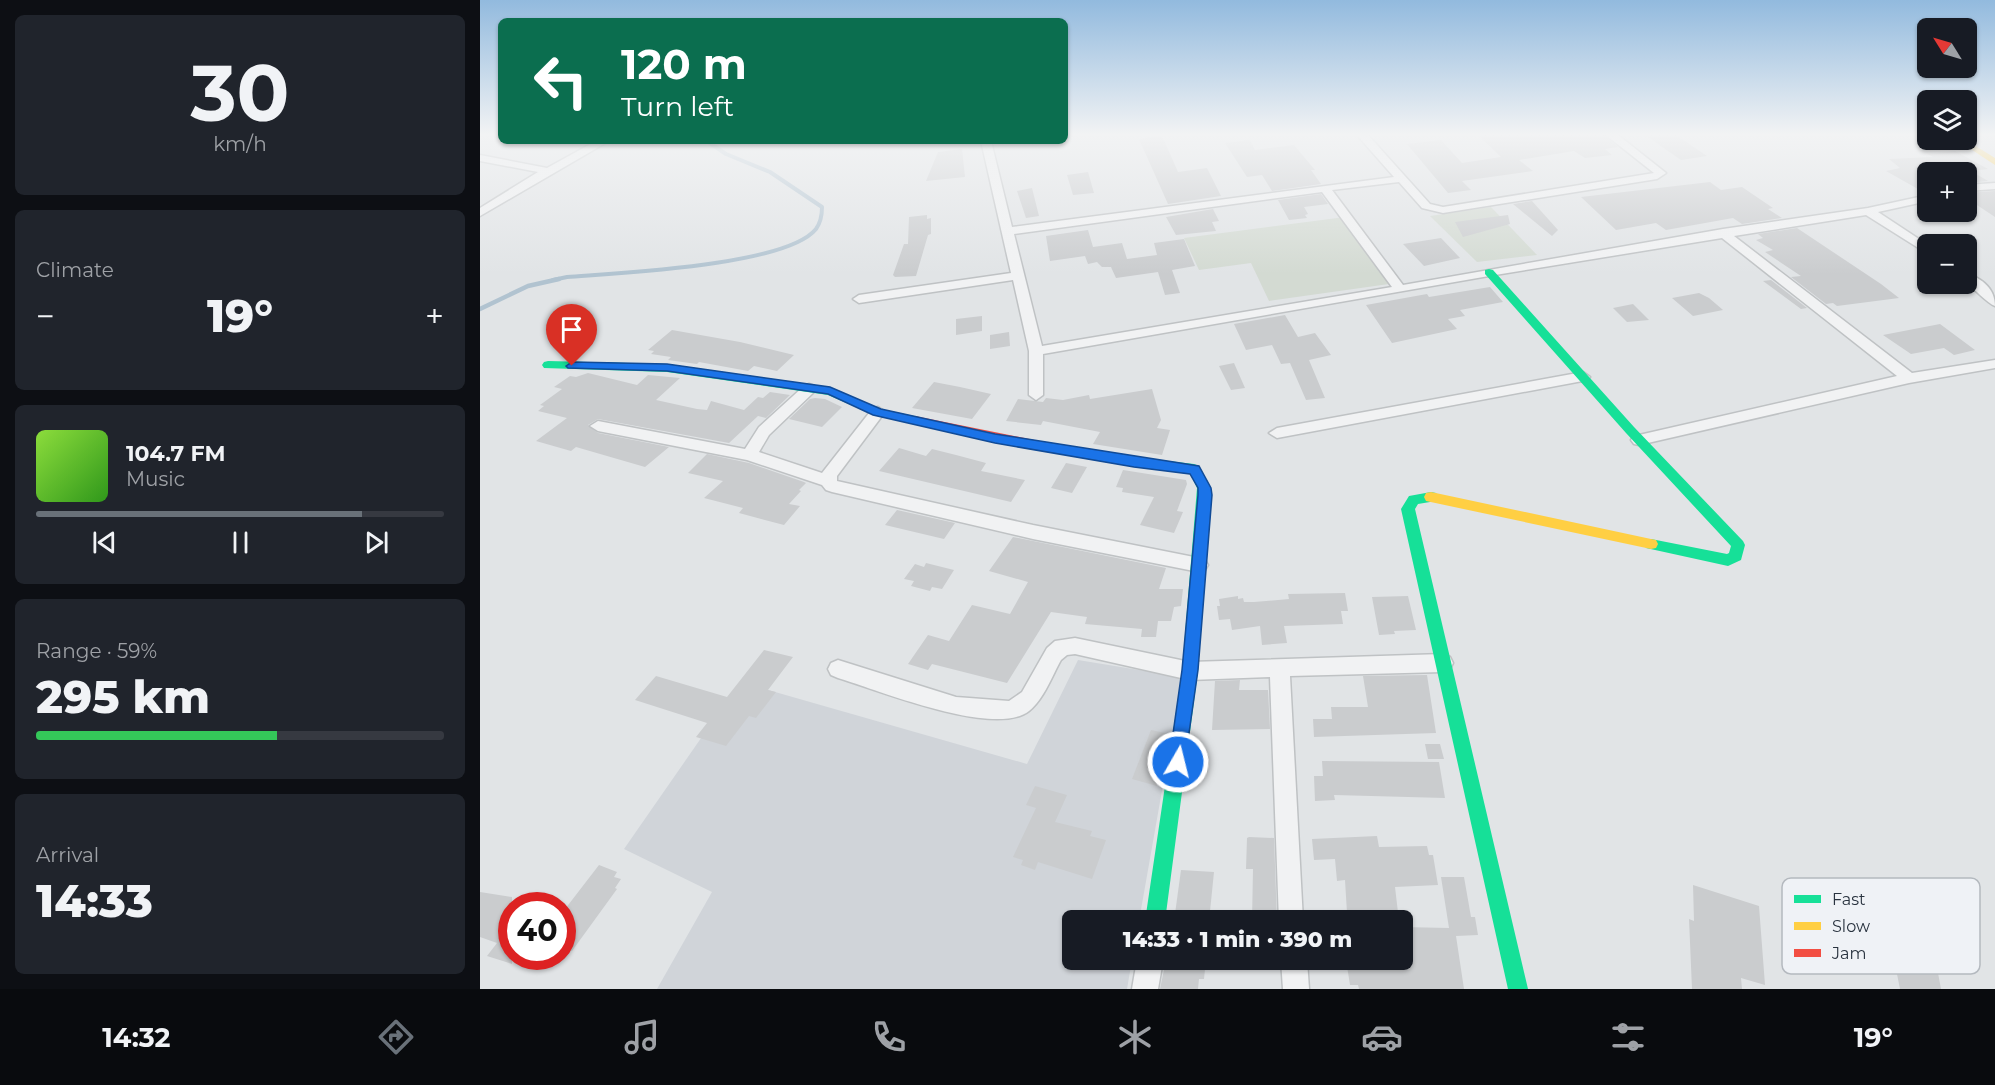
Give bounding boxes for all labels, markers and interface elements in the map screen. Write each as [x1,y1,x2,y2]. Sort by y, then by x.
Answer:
north arrow [1917,18,1977,78]
map controls [1917,18,1977,294]
text: 120 m [621,38,747,90]
icon: left [522,42,600,120]
text: 30 [190,45,290,141]
text: Turn left [621,90,734,123]
button: layers [1917,90,1977,150]
text: km/h [213,132,267,156]
button: + [1917,162,1977,222]
button: − [1917,234,1977,294]
text: Climate [36,258,114,282]
text: 19° [207,288,273,343]
text: − [36,296,55,336]
text: + [425,296,444,336]
pin [546,304,597,366]
icon: arrive [555,313,588,346]
text: 104.7 FM [126,440,226,467]
text: Music [126,467,185,491]
icon: previous [88,526,121,559]
icon: pause [224,526,257,559]
icon: next [360,526,393,559]
text: Range · 59% [36,639,157,663]
text: 295 km [36,669,210,724]
position arrow [1146,730,1210,794]
text: Arrival [36,843,99,867]
text: 14:33 [36,873,153,928]
legend [1782,878,1980,974]
text: Fast [1832,890,1866,909]
speed limit sign: 40 [498,892,576,970]
text: Slow [1832,917,1870,936]
text: 14:33 · 1 min · 390 m [1123,926,1352,953]
text: Jam [1831,944,1866,963]
icon: directions [375,1016,417,1058]
icon: music [621,1016,663,1058]
icon: phone [868,1016,910,1058]
icon: climate [1114,1016,1156,1058]
icon: car [1361,1016,1403,1058]
icon: filters [1607,1016,1649,1058]
text: 14:32 [102,1021,170,1054]
text: 19° [1854,1021,1893,1054]

